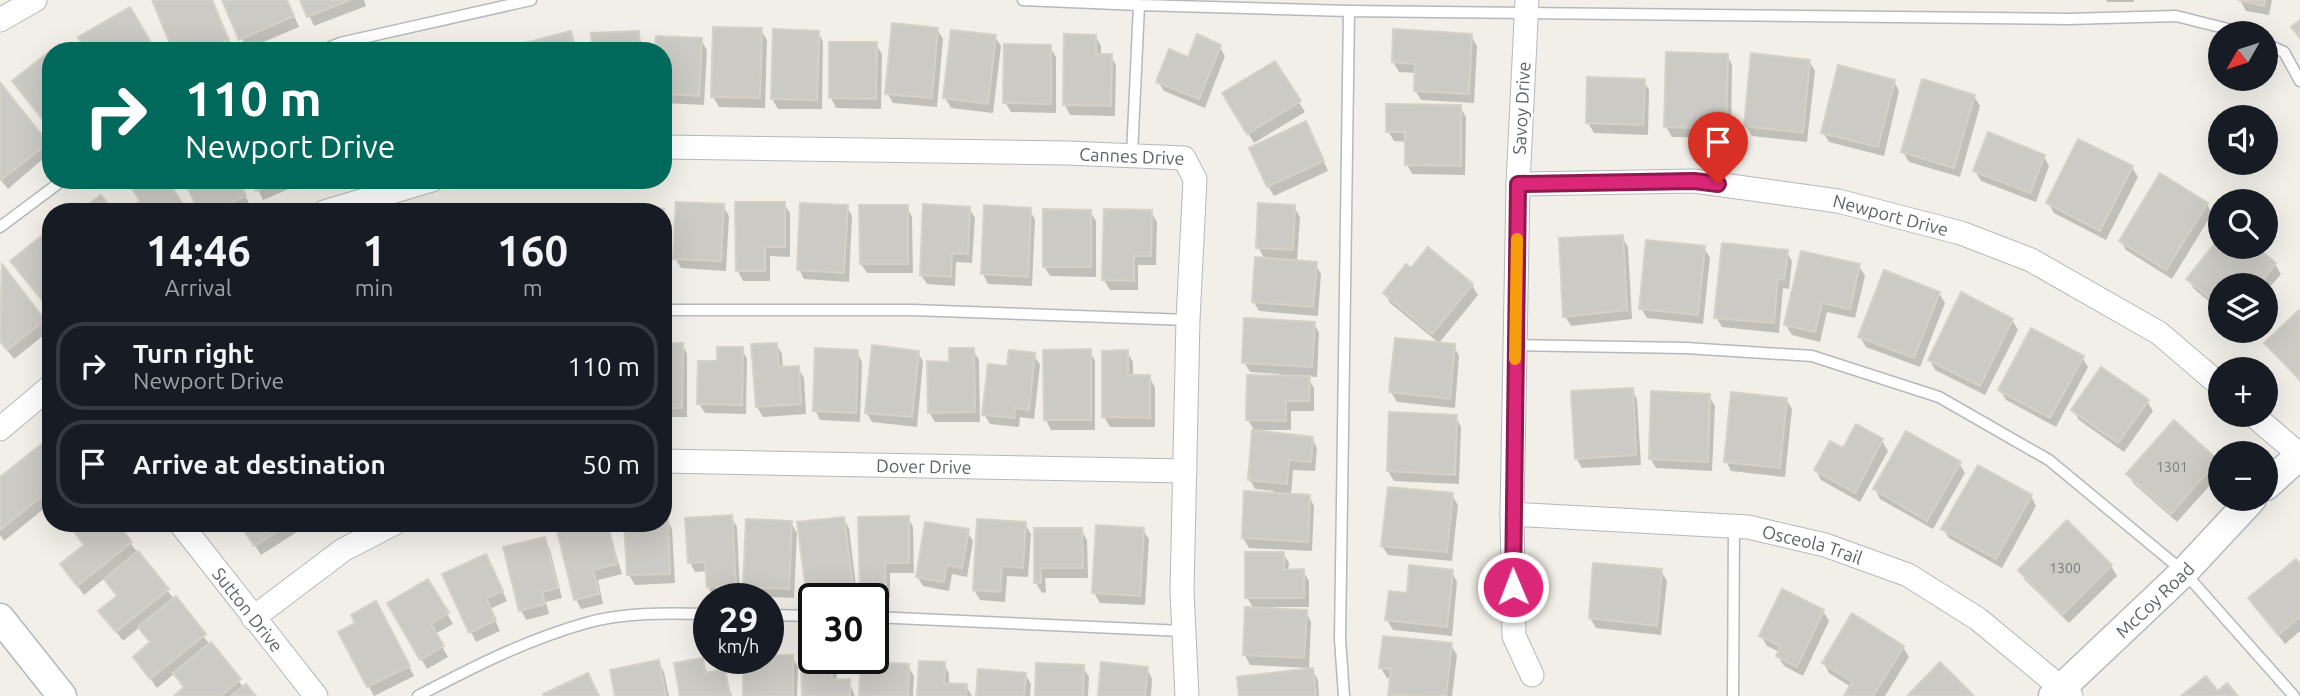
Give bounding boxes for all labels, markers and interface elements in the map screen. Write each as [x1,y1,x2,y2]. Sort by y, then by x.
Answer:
north arrow [2208,21,2278,91]
map controls [2208,21,2278,511]
street label: Savoy Drive [1509,61,1533,155]
icon: right [70,70,161,161]
text: 110 m [185,70,322,125]
button: sound [2208,105,2278,175]
pin [1688,112,1748,184]
icon: arrive [1699,123,1737,161]
text: Newport Drive [185,128,395,164]
street label: Cannes Drive [1079,143,1185,168]
button: search [2208,189,2278,259]
street label: Newport Drive [1831,190,1951,239]
text: 14:46 [146,227,251,274]
text: 1 [362,227,386,274]
text: 160 [497,227,568,274]
button: layers [2208,273,2278,343]
text: Arrival [165,275,232,300]
text: min [355,275,393,300]
text: m [523,275,543,300]
text: Turn right [133,339,254,368]
icon: right [74,347,112,385]
text: 110 m [568,352,640,381]
button: + [2208,357,2278,427]
text: Newport Drive [133,368,284,393]
button: − [2208,441,2278,511]
icon: arrive [74,445,112,483]
text: Arrive at destination [133,450,386,479]
text: 50 m [582,450,640,479]
street label: Dover Drive [876,455,972,477]
house number: 1301 [2156,459,2188,475]
street label: Osceola Trail [1760,521,1866,568]
position arrow [1476,550,1550,624]
street label: McCoy Road [2112,558,2198,641]
house number: 1300 [2049,560,2081,576]
street label: Sutton Drive [209,563,287,656]
speed limit sign: 30 [798,583,889,674]
text: 29 [719,599,758,639]
text: km/h [718,636,759,656]

